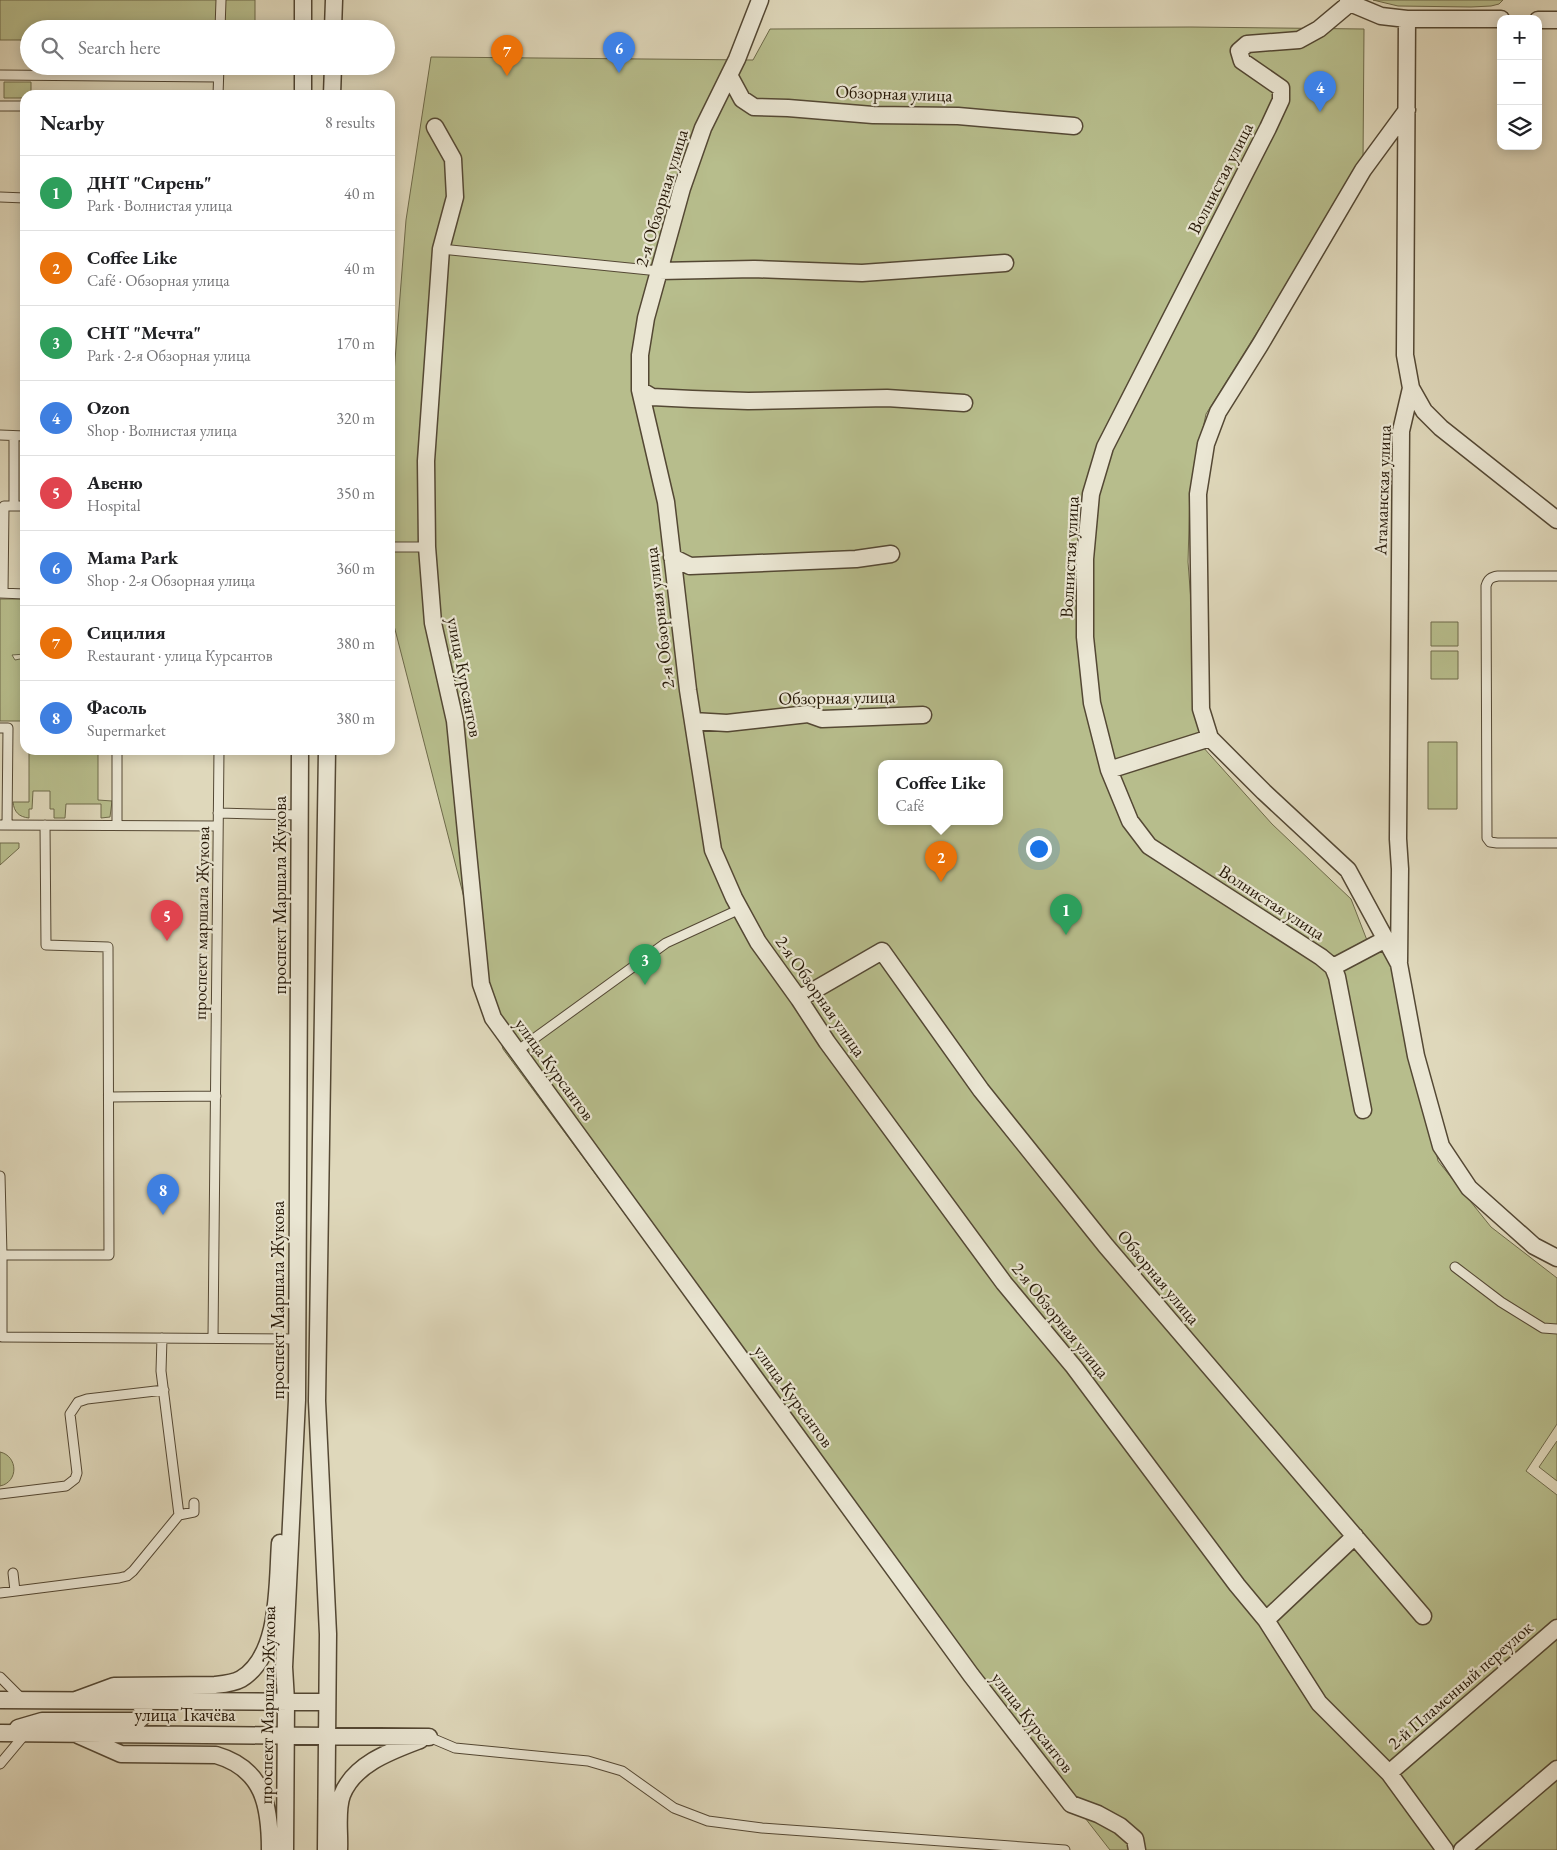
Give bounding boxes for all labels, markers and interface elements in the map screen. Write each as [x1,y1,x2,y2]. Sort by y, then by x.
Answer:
map controls [1497,15,1542,150]
button: + [1497,15,1542,60]
search box [20,20,395,75]
pin: 6 [603,32,635,73]
icon: search [38,34,66,62]
text: Search here [78,35,160,60]
pin: 7 [491,35,523,76]
button: − [1497,60,1542,105]
pin: 4 [1304,71,1336,112]
street label: Обзорная улица [835,79,954,107]
button: layers [1497,105,1542,150]
text: Nearby [40,109,104,136]
text: 8 results [325,112,375,133]
street label: Волнистая улица [1182,118,1258,238]
street label: 2-я Обзорная улица [629,126,693,270]
text: ДНТ "Сирень" [87,170,212,195]
text: 1 [52,183,60,204]
text: 40 m [344,183,375,204]
text: Park · Волнистая улица [87,195,232,216]
text: Coffee Like [87,245,177,270]
text: 2 [52,258,60,279]
text: 40 m [344,258,375,279]
text: Café · Обзорная улица [87,270,230,291]
text: СНТ "Мечта" [87,320,201,345]
text: 3 [52,333,60,354]
text: 170 m [336,333,375,354]
text: Park · 2-я Обзорная улица [87,345,251,366]
text: Ozon [87,395,130,420]
text: 4 [52,408,60,429]
text: 320 m [336,408,375,429]
text: Shop · Волнистая улица [87,420,237,441]
street label: Атаманская улица [1368,424,1396,557]
text: Авеню [87,470,143,495]
text: 5 [52,483,60,504]
text: 350 m [336,483,375,504]
text: Hospital [87,495,141,516]
street label: Волнистая улица [1054,495,1084,619]
text: Mama Park [87,545,178,570]
street label: 2-я Обзорная улица [639,545,679,690]
text: 6 [52,558,60,579]
text: 360 m [336,558,375,579]
text: Shop · 2-я Обзорная улица [87,570,255,591]
street label: улица Курсантов [442,615,488,739]
text: Сицилия [87,620,166,645]
text: 7 [52,633,60,654]
text: 380 m [336,633,375,654]
text: Restaurant · улица Курсантов [87,645,273,666]
street label: Обзорная улица [778,684,897,710]
text: Фасоль [87,695,147,720]
text: 8 [52,708,60,729]
text: 380 m [336,708,375,729]
text: Supermarket [87,720,166,741]
popup [878,760,1003,825]
text: Coffee Like [895,770,986,795]
street label: проспект Маршала Жукова [268,795,291,994]
text: Café [895,795,924,816]
street label: проспект маршала Жукова [188,825,214,1020]
your location [1026,836,1052,862]
pin: 2 [925,841,957,882]
street label: Волнистая улица [1215,859,1330,945]
pin: 1 [1050,894,1082,935]
pin: 5 [151,900,183,941]
street label: 2-я Обзорная улица [771,931,872,1062]
pin: 3 [629,944,661,985]
street label: улица Курсантов [510,1013,600,1125]
pin: 8 [147,1174,179,1215]
street label: проспект Маршала Жукова [266,1200,289,1399]
street label: Обзорная улица [1112,1225,1206,1330]
street label: 2-я Обзорная улица [1007,1257,1115,1383]
street label: улица Курсантов [749,1340,839,1452]
street label: проспект Маршала Жукова [254,1605,280,1804]
street label: 2-й Пламенный переулок [1383,1616,1537,1754]
street label: улица Курсантов [987,1667,1080,1777]
street label: улица Ткачёва [135,1703,236,1726]

